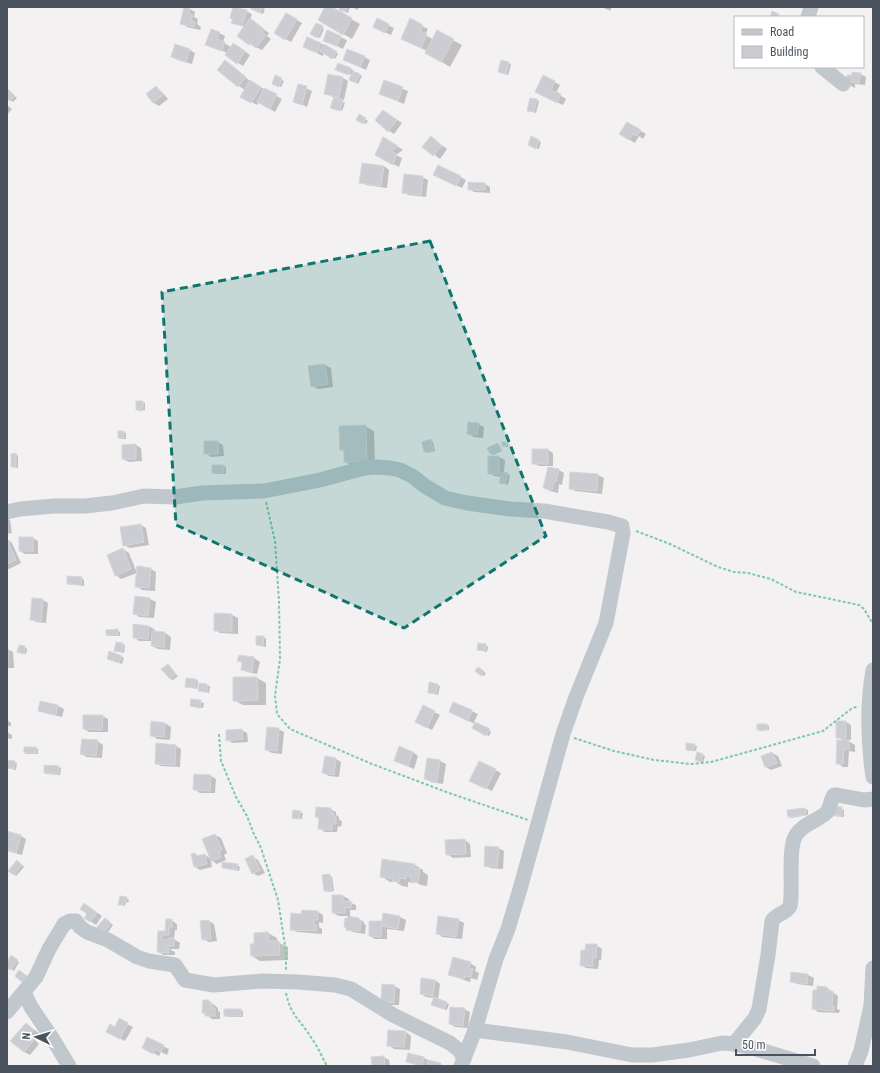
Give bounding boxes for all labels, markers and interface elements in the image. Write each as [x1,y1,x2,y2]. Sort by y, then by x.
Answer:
legend [734,16,864,68]
text: Road [770,25,794,39]
text: Building [770,45,808,59]
north arrow [16,1017,56,1057]
scale bar [736,1031,815,1057]
text: N [20,1032,33,1040]
text: 50 m [742,1038,766,1052]

